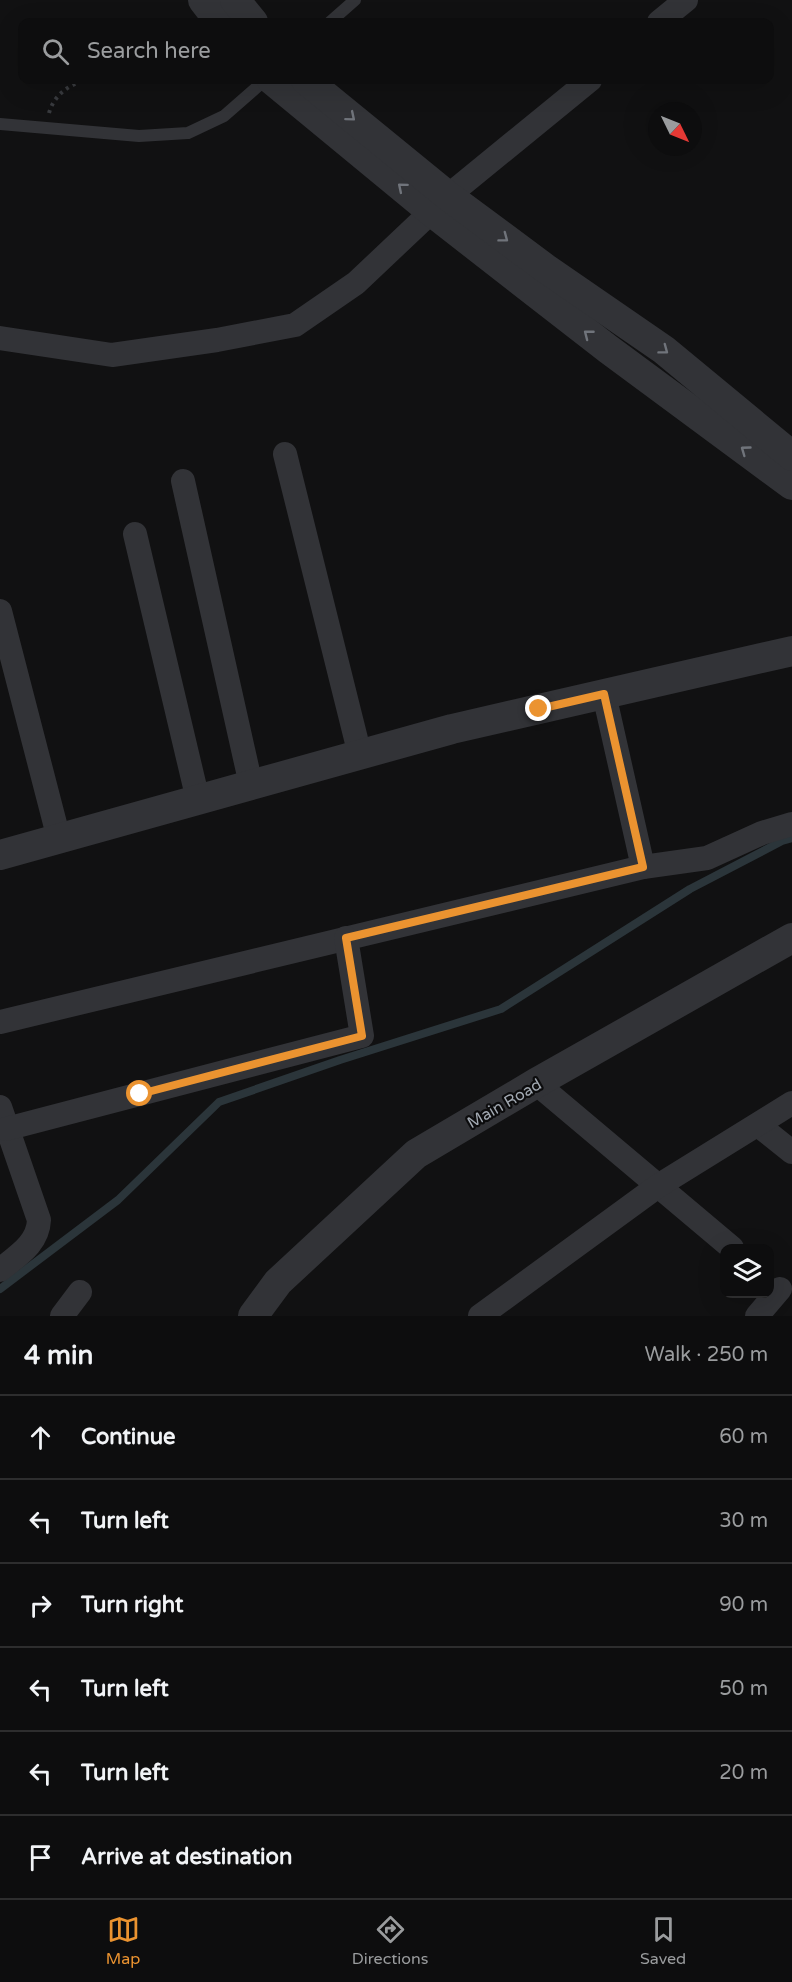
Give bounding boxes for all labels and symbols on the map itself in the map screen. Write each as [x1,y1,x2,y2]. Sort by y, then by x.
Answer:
north arrow [648,102,702,156]
one-way arrow [344,110,355,121]
one-way arrow [398,183,409,194]
one-way arrow [498,231,509,242]
one-way arrow [584,330,595,341]
one-way arrow [657,343,668,354]
one-way arrow [740,446,751,457]
route end [525,695,551,721]
street label: Main Road [464,1075,545,1133]
route start [126,1080,152,1106]

